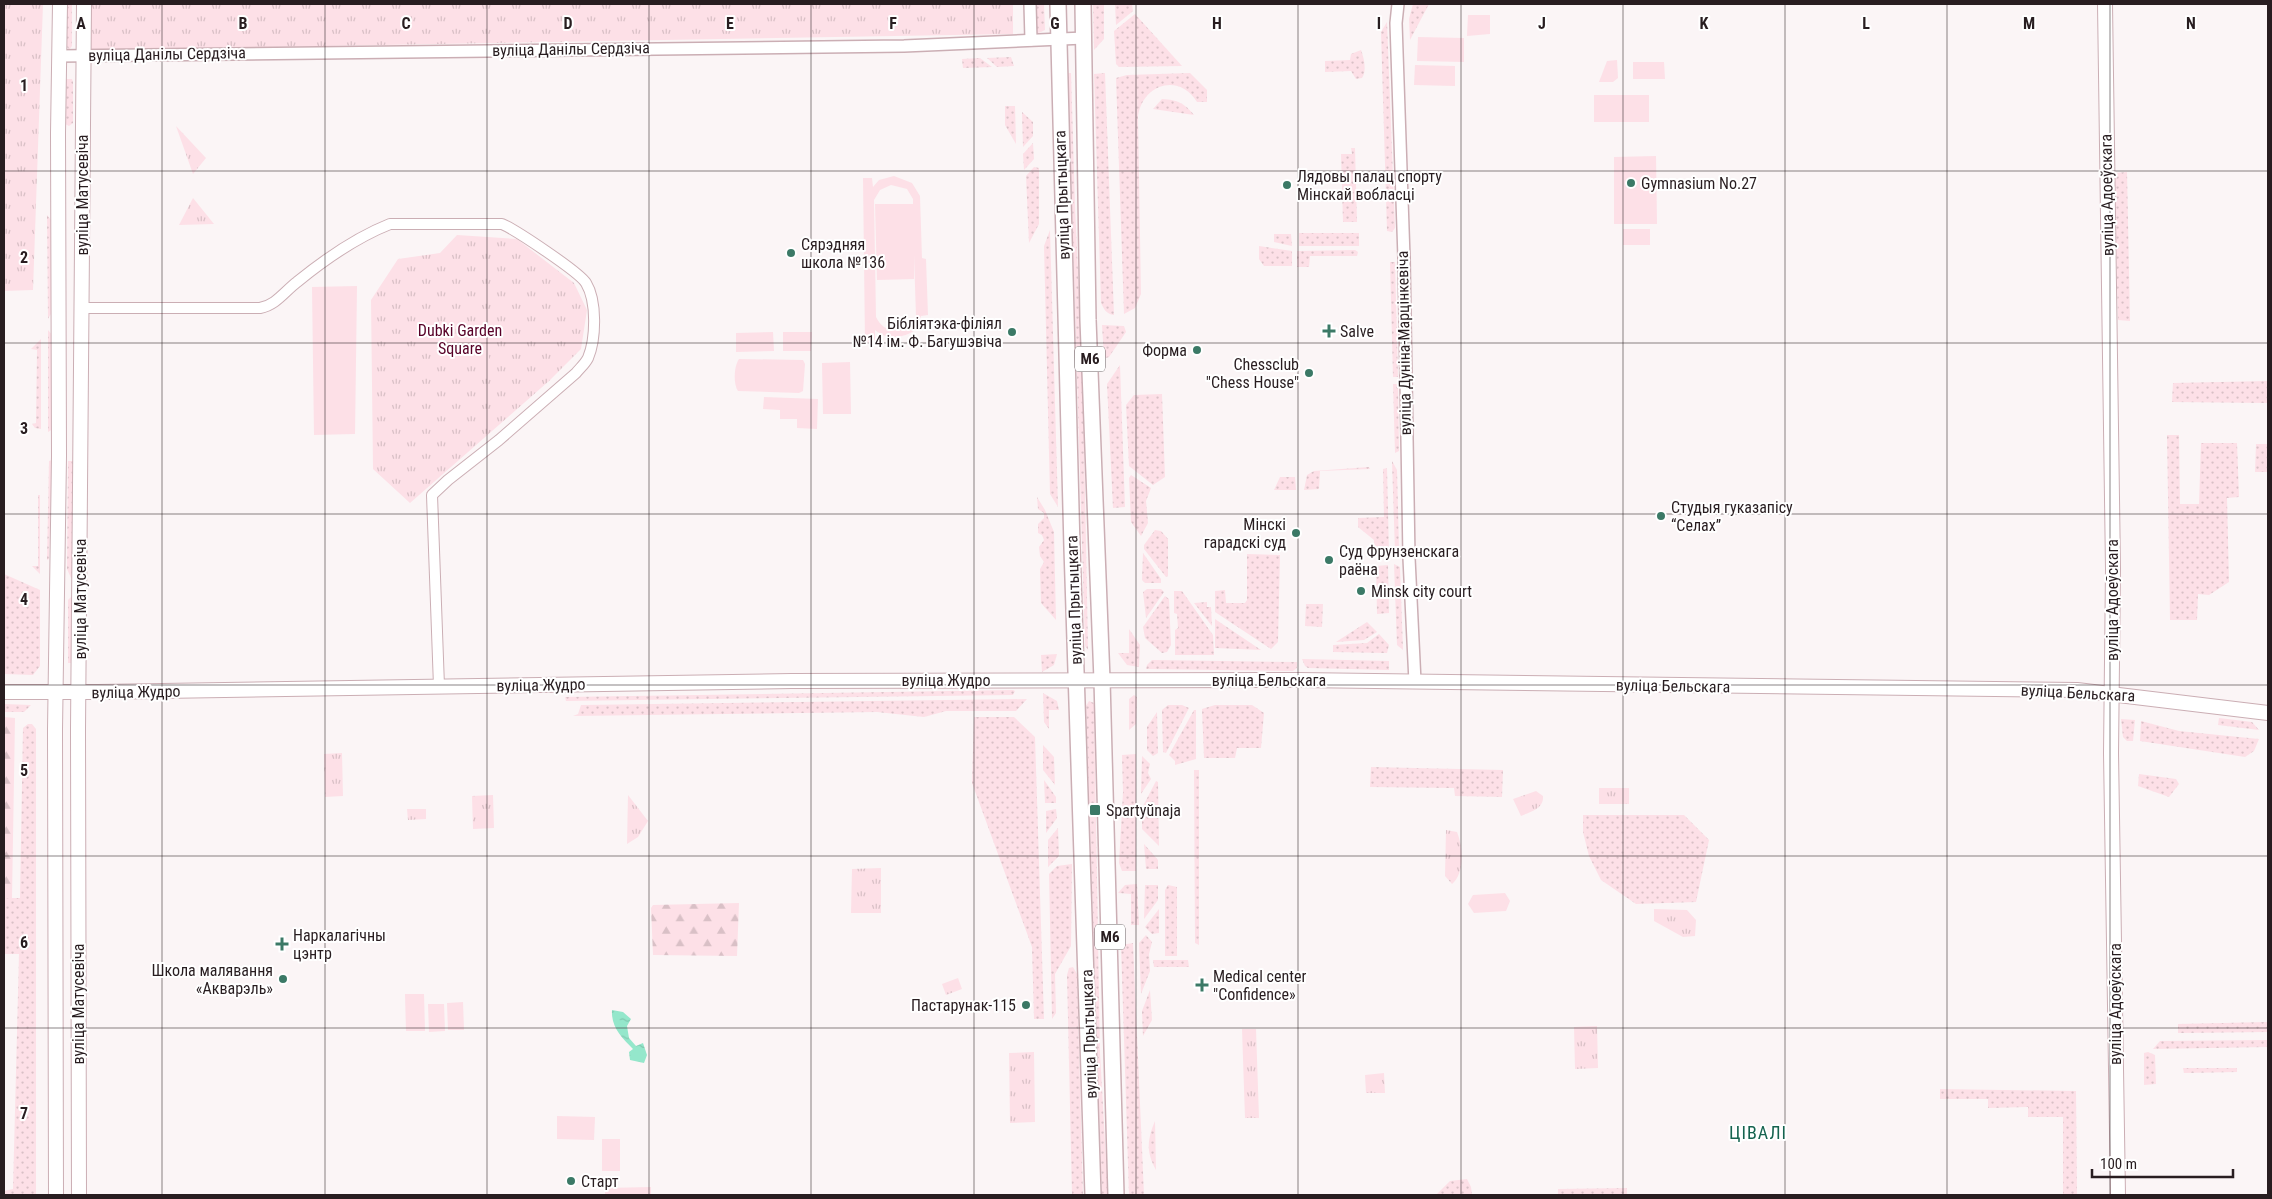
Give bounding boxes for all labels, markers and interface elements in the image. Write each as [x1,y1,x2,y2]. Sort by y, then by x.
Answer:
text: A [76,14,86,33]
text: B [239,14,248,33]
text: C [401,14,411,33]
text: D [563,14,573,33]
text: E [726,14,734,33]
text: F [889,14,897,33]
text: G [1050,14,1060,33]
text: H [1212,14,1222,33]
text: I [1377,14,1381,33]
text: J [1538,14,1546,33]
text: K [1700,14,1709,33]
text: L [1862,14,1870,33]
text: M [2023,14,2035,33]
text: N [2186,14,2196,33]
street label: вуліца Данілы Сердзіча [492,38,650,60]
street label: вуліца Данілы Сердзіча [88,43,246,65]
text: 1 [20,76,28,95]
street label: вуліца Прытыцкага [1050,130,1074,260]
street label: вуліца Адоеўскага [2096,134,2118,256]
street label: вуліца Матусевіча [73,135,92,255]
place label: Лядовы палац спорту Мінскай вобласці [1297,167,1442,204]
place label: Gymnasium No.27 [1641,174,1757,193]
marker: Gymnasium No.27 [1625,177,1637,189]
marker: Лядовы палац спорту Мінскай вобласці [1281,179,1293,191]
place label: Сярэдняя школа №136 [801,235,885,272]
marker: Сярэдняя школа №136 [785,247,797,259]
text: 2 [20,248,28,267]
street label: вуліца Дуніна-Марцінкевіча [1393,251,1415,435]
place label: Бібліятэка-філіял №14 ім. Ф. Багушэвіча [853,314,1002,351]
park label: Dubki Garden Square [418,321,502,358]
place label: Salve [1340,322,1374,341]
marker: Salve [1322,324,1336,338]
marker: Бібліятэка-філіял №14 ім. Ф. Багушэвіча [1006,326,1018,338]
place label: Форма [1142,341,1187,360]
marker: Форма [1191,344,1203,356]
road number: М6 [1075,346,1105,372]
place label: Chessclub "Chess House" [1206,355,1299,392]
marker: Chessclub "Chess House" [1303,367,1315,379]
text: 3 [20,419,28,438]
place label: Студыя гуказапісу “Селах” [1671,498,1793,535]
marker: Студыя гуказапісу “Селах” [1655,510,1667,522]
place label: Мінскі гарадскі суд [1204,515,1286,552]
marker: Мінскі гарадскі суд [1290,527,1302,539]
street label: вуліца Прытыцкага [1062,535,1086,665]
street label: вуліца Матусевіча [71,539,90,659]
street label: вуліца Адоеўскага [2103,539,2122,661]
place label: Суд Фрунзенскага раёна [1339,542,1459,579]
marker: Суд Фрунзенскага раёна [1323,554,1335,566]
place label: Minsk city court [1371,582,1472,601]
marker: Minsk city court [1355,585,1367,597]
text: 4 [20,590,28,609]
street label: вуліца Жудро [901,671,991,690]
street label: вуліца Бельскага [1212,671,1326,690]
street label: вуліца Жудро [496,675,586,695]
street label: вуліца Бельскага [1616,676,1730,696]
street label: вуліца Бельскага [2020,681,2136,705]
street label: вуліца Жудро [91,682,181,702]
text: 5 [20,761,28,780]
place label: Spartyŭnaja [1106,801,1181,820]
marker: Spartyŭnaja [1088,803,1102,817]
road number: М6 [1095,924,1125,950]
place label: Наркалагічны цэнтр [293,926,386,963]
text: 6 [20,933,28,952]
marker: Наркалагічны цэнтр [275,937,289,951]
street label: вуліца Адоеўскага [2106,943,2125,1065]
street label: вуліца Матусевіча [69,944,88,1064]
place label: Школа малявання «Акварэль» [151,961,273,998]
place label: Medical center "Confidence» [1213,967,1306,1004]
street label: вуліца Прытыцкага [1077,969,1101,1099]
marker: Школа малявання «Акварэль» [277,973,289,985]
marker: Medical center "Confidence» [1195,978,1209,992]
place label: Пастарунак-115 [911,996,1016,1015]
marker: Пастарунак-115 [1020,999,1032,1011]
text: 7 [20,1104,28,1123]
district label: ЦІВАЛІ [1729,1122,1787,1143]
scale bar [2092,1146,2233,1178]
text: 100 m [2100,1155,2137,1173]
place label: Старт [581,1172,619,1191]
marker: Старт [565,1175,577,1187]

